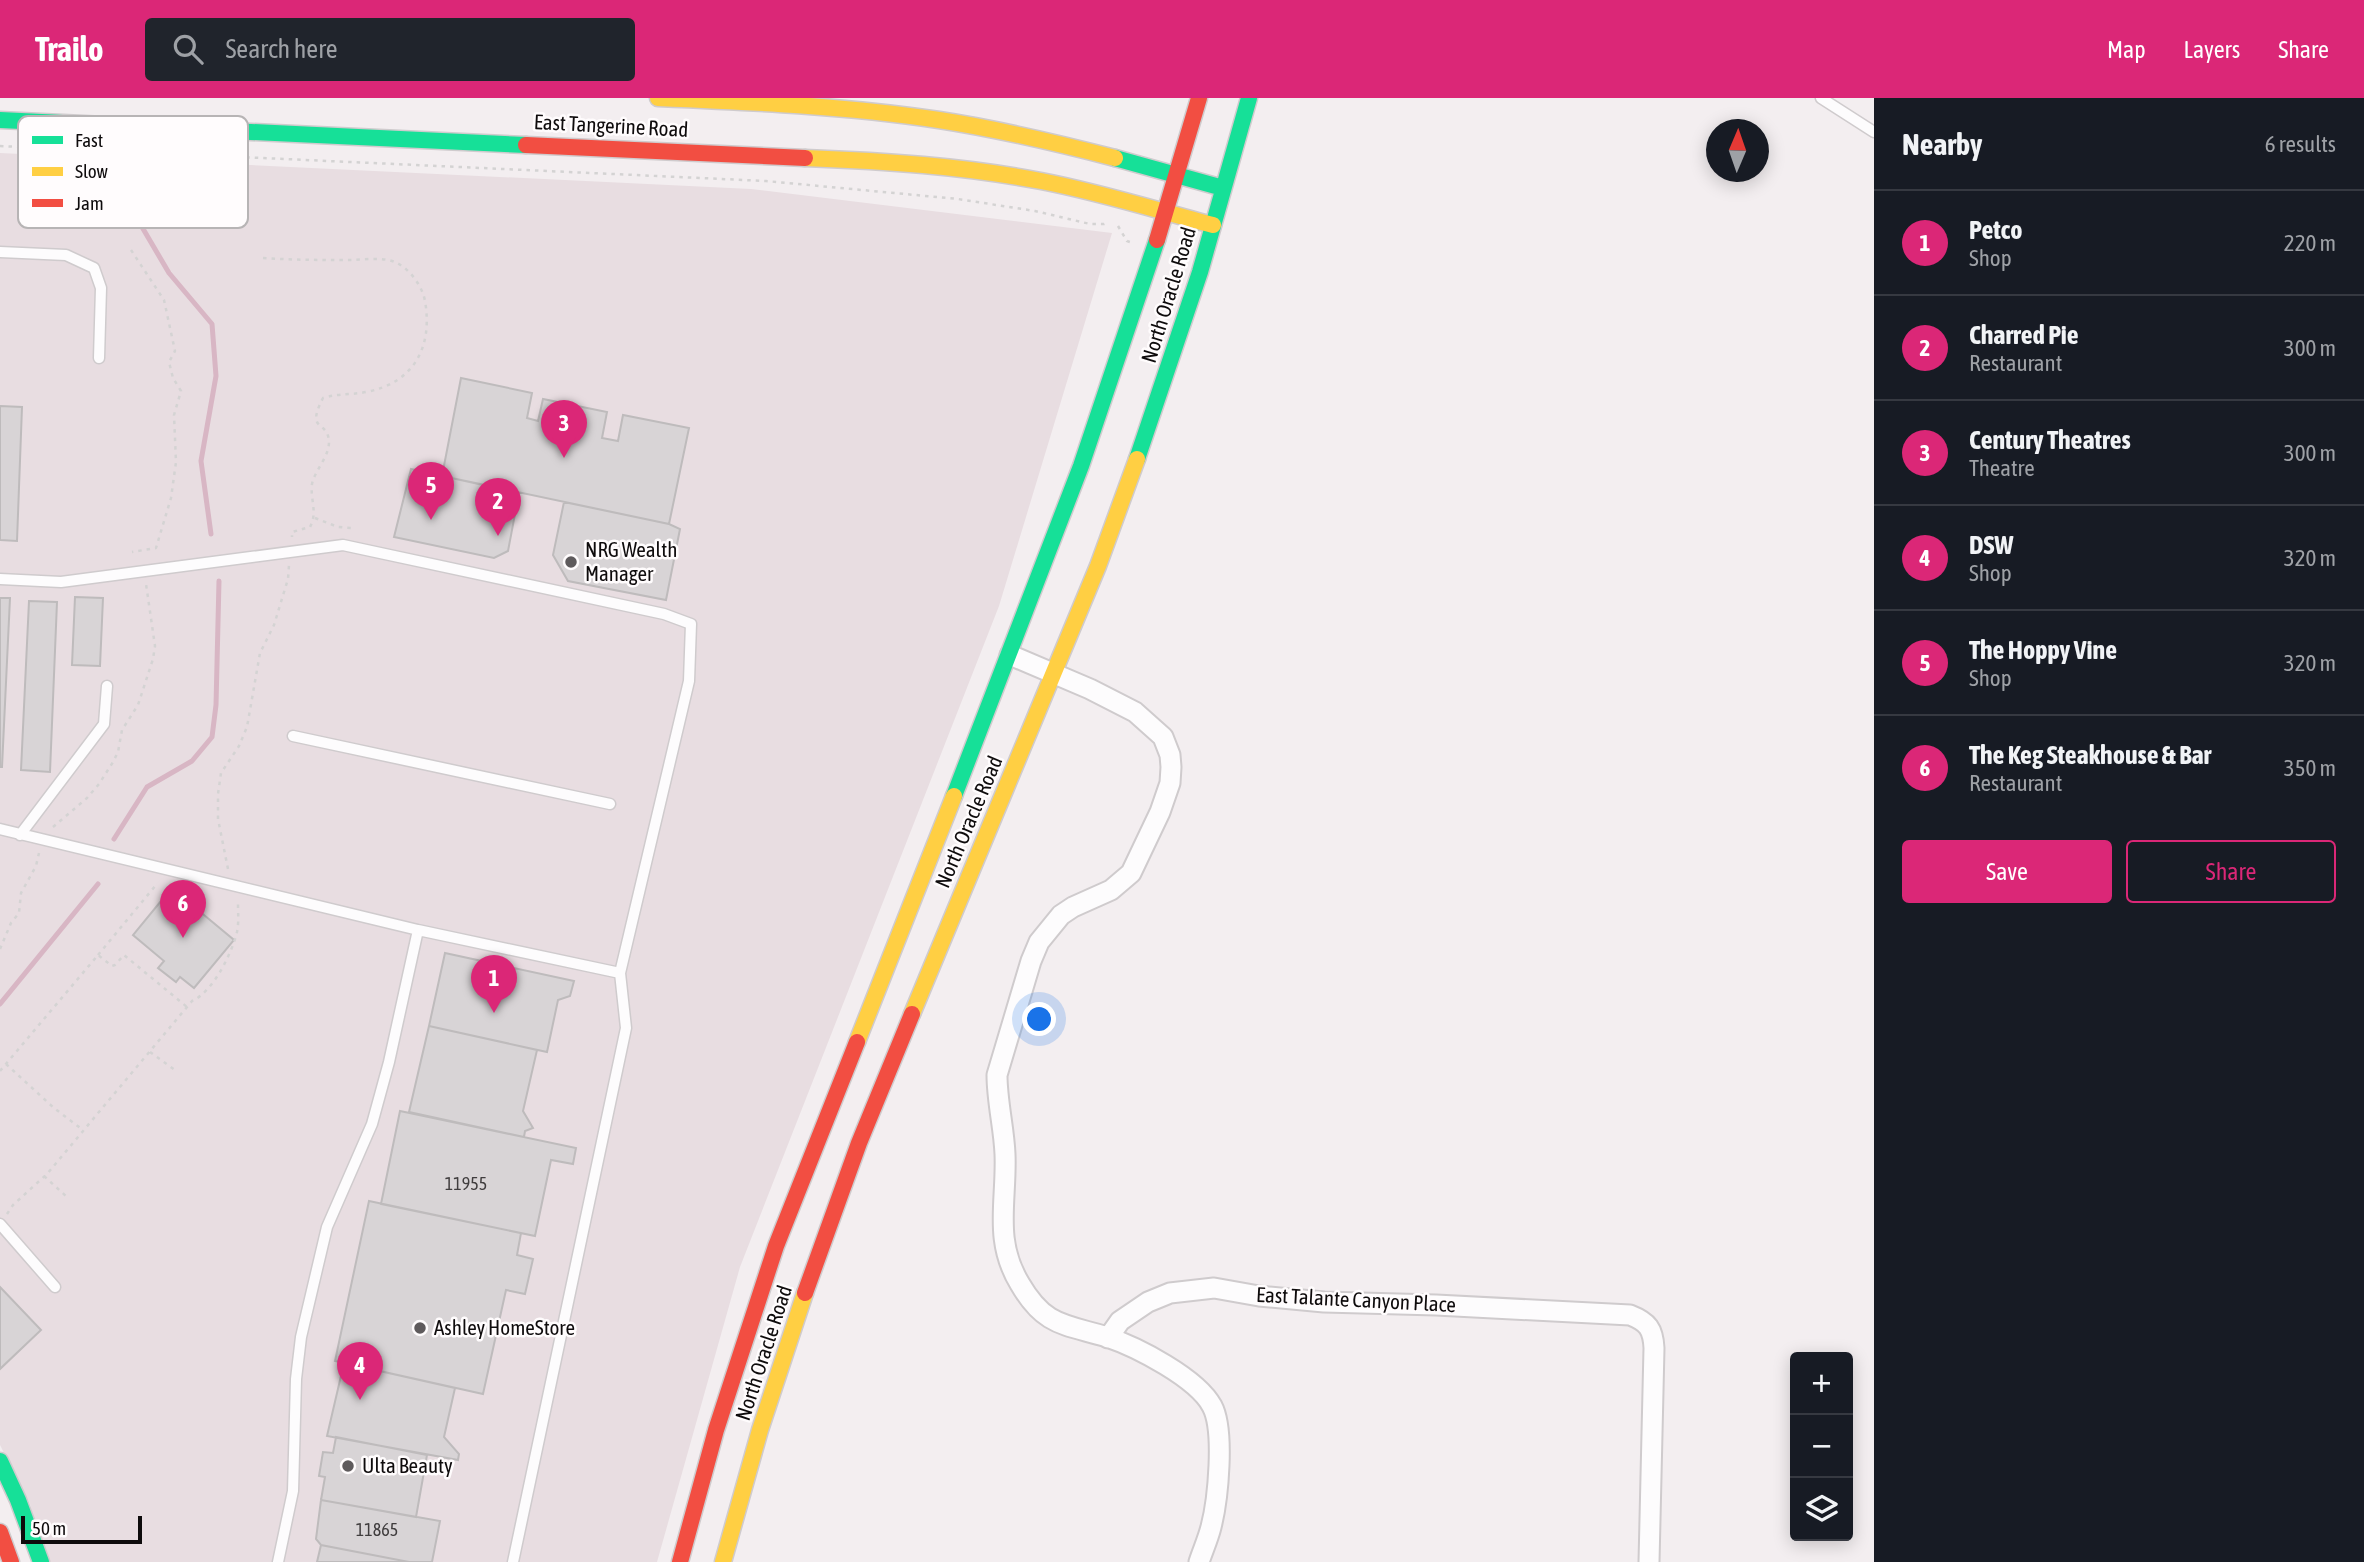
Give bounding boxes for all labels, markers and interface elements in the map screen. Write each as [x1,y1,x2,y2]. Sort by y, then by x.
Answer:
search box [145,18,635,81]
text: Trailo [35,30,103,68]
icon: search [169,30,207,68]
text: Search here [225,34,338,64]
text: Map [2107,36,2146,63]
text: Layers [2184,36,2240,63]
text: Share [2278,36,2329,63]
street label: East Tangerine Road [533,109,689,141]
legend [18,116,248,228]
north arrow [1706,119,1769,182]
text: Nearby [1902,127,1982,161]
text: Fast [75,129,103,151]
text: 6 results [2265,131,2336,157]
text: Slow [75,160,109,182]
text: Jam [75,192,104,214]
text: Petco [1969,215,2022,245]
street label: North Oracle Road [1136,224,1200,366]
text: 1 [1920,230,1930,256]
text: 220 m [2284,230,2336,256]
text: Shop [1969,245,2012,271]
text: Charred Pie [1969,320,2079,350]
text: 2 [1920,335,1930,361]
text: 300 m [2284,335,2336,361]
text: Restaurant [1969,350,2062,376]
pin: 3 [541,400,587,458]
text: Century Theatres [1969,425,2131,455]
text: 3 [1920,440,1930,466]
text: 300 m [2284,440,2336,466]
text: Theatre [1969,455,2035,481]
pin: 5 [408,462,454,520]
pin: 2 [475,478,521,536]
text: DSW [1969,530,2013,560]
place label: NRG Wealth Manager [585,537,677,585]
text: 4 [1920,545,1930,571]
text: 320 m [2284,545,2336,571]
marker: NRG Wealth Manager [563,554,579,570]
text: Shop [1969,560,2012,586]
text: The Hoppy Vine [1969,635,2117,665]
text: 5 [1920,650,1930,676]
text: 320 m [2284,650,2336,676]
text: Shop [1969,665,2012,691]
text: The Keg Steakhouse & Bar [1969,740,2211,770]
street label: North Oracle Road [930,752,1007,891]
text: 6 [1920,755,1930,781]
text: 350 m [2284,755,2336,781]
text: Restaurant [1969,770,2062,796]
button: Save [1902,840,2112,903]
button: Share [2126,840,2336,903]
pin: 6 [160,880,206,938]
pin: 1 [471,955,517,1013]
your location [1022,1002,1056,1036]
house number: 11955 [445,1173,487,1194]
street label: North Oracle Road [730,1282,796,1423]
street label: East Talante Canyon Place [1256,1282,1457,1316]
place label: Ashley HomeStore [434,1315,575,1339]
marker: Ashley HomeStore [412,1320,428,1336]
pin: 4 [337,1342,383,1400]
map controls [1790,1352,1853,1541]
button: + [1790,1352,1853,1415]
button: − [1790,1415,1853,1478]
place label: Ulta Beauty [362,1453,453,1477]
marker: Ulta Beauty [340,1458,356,1474]
button: layers [1790,1478,1853,1541]
scale bar [21,1513,142,1545]
text: 50 m [32,1517,66,1539]
house number: 11865 [356,1519,398,1540]

